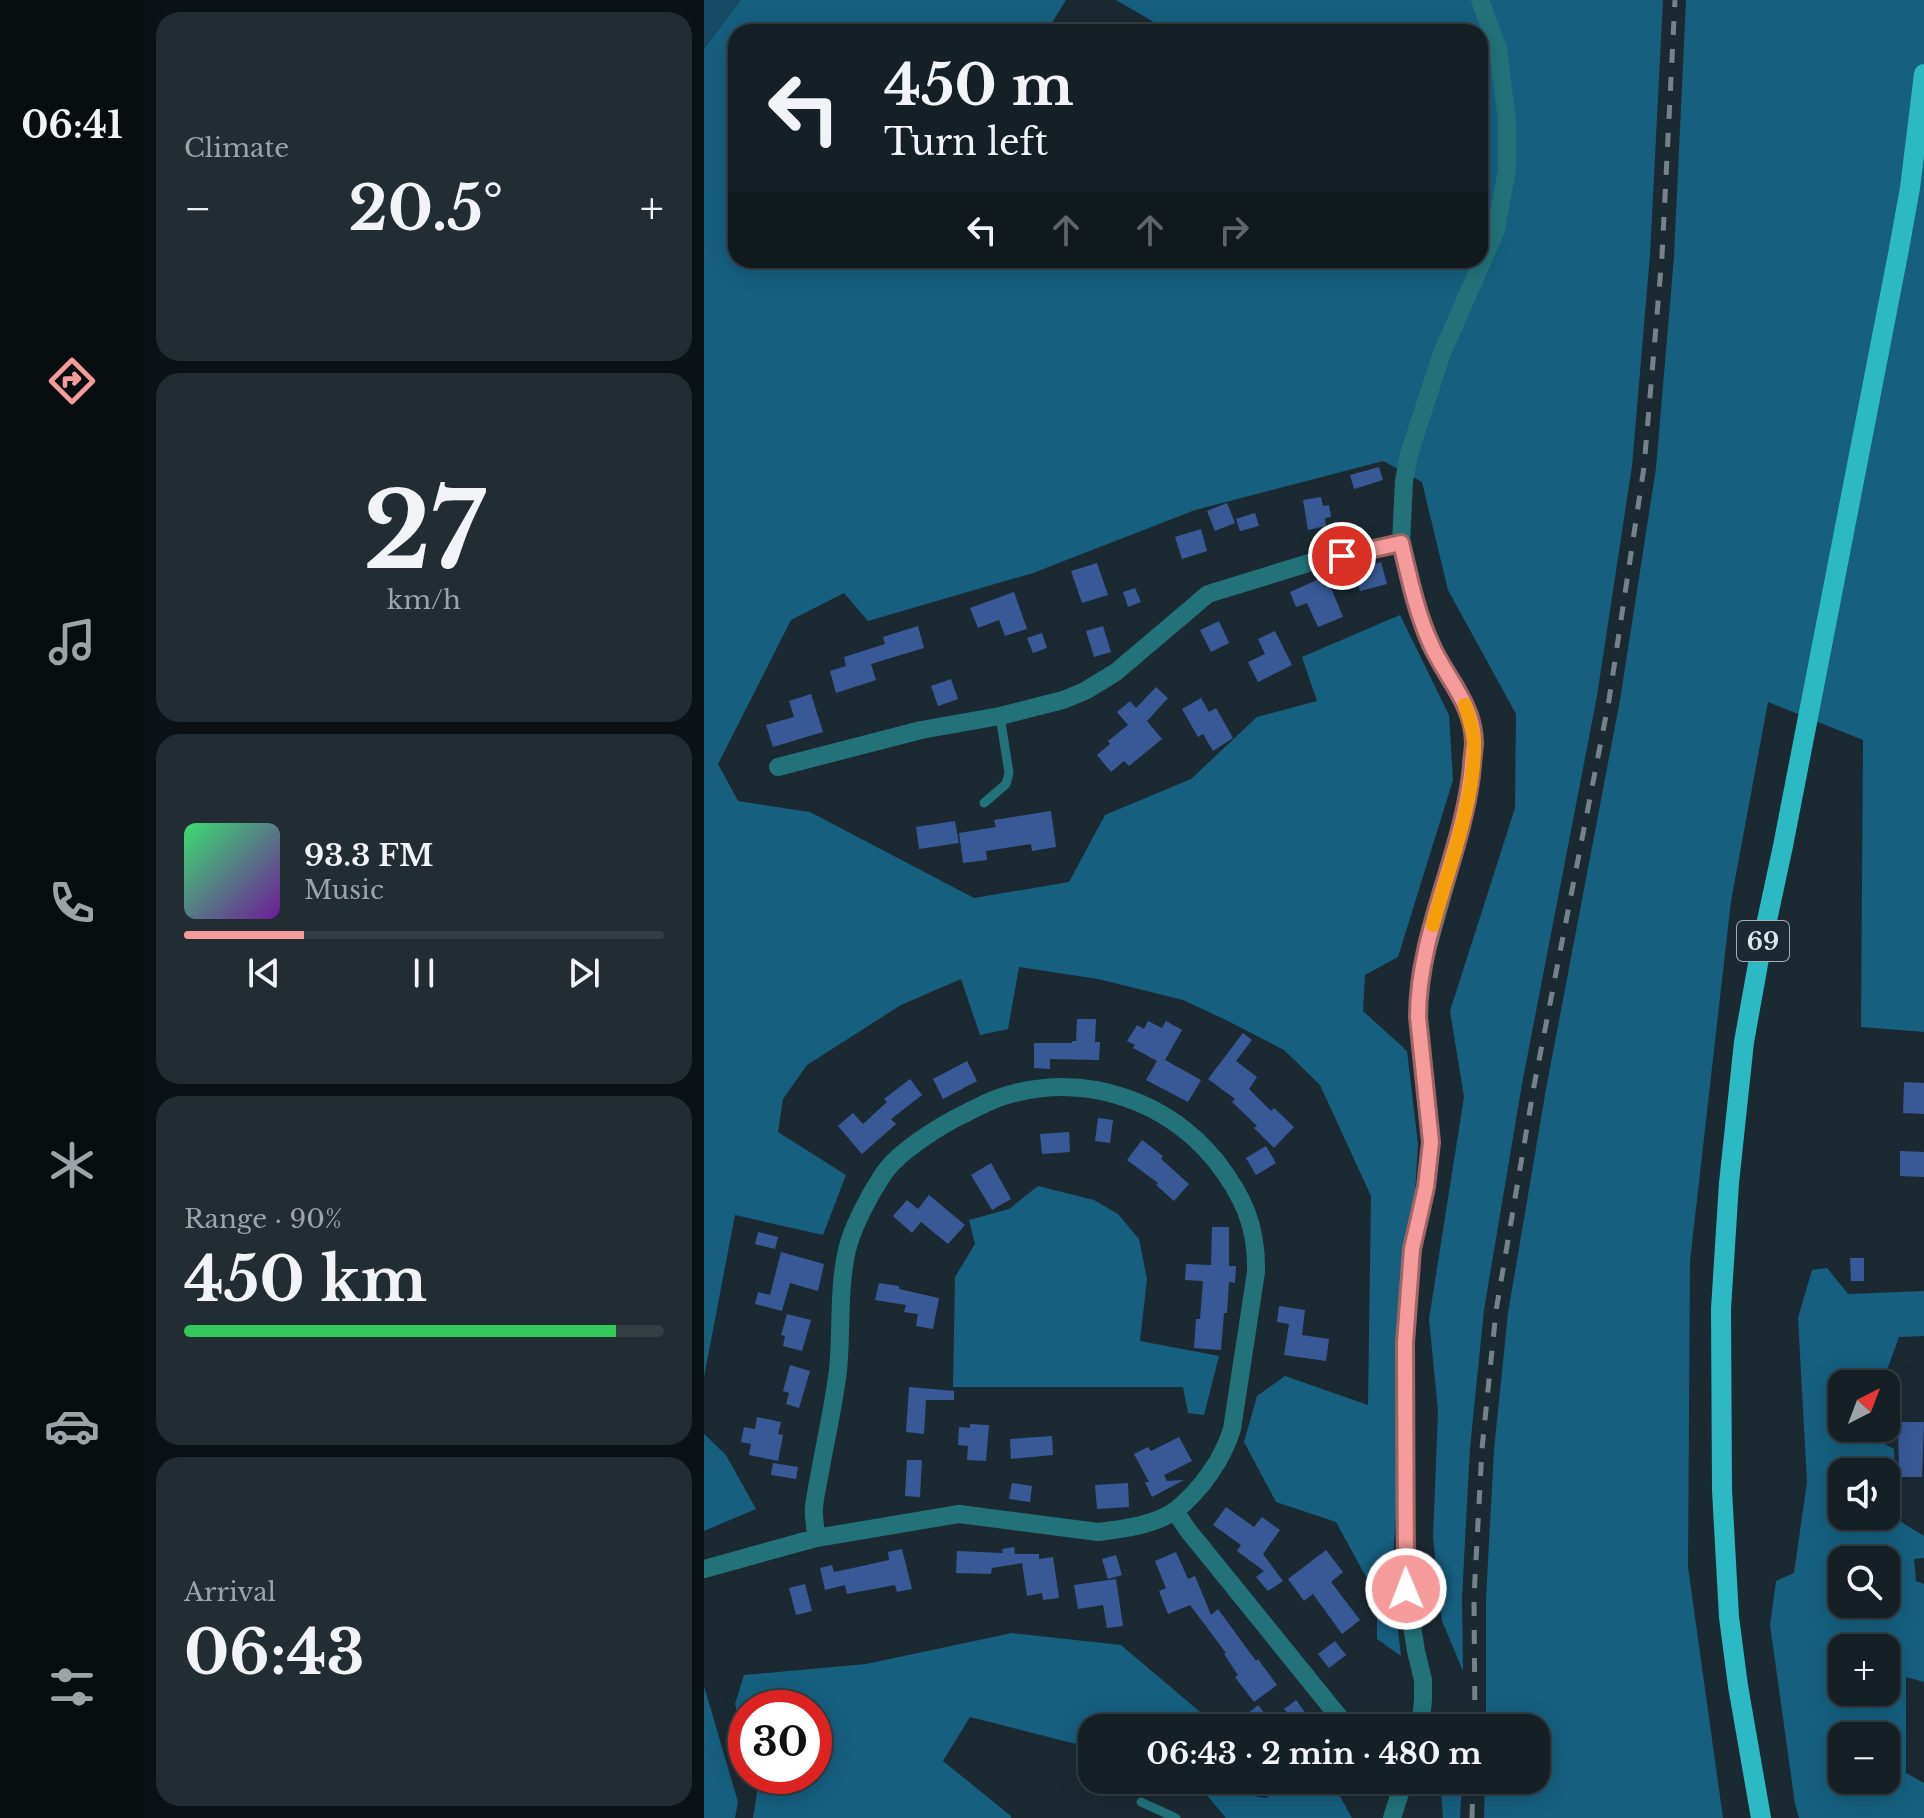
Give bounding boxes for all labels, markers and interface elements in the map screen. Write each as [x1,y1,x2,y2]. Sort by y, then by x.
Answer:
text: 450 m [884,51,1074,120]
icon: left [752,56,856,160]
text: 06:41 [21,103,123,148]
text: Turn left [884,120,1048,165]
text: Climate [184,132,289,164]
text: 20.5° [349,172,503,246]
text: − [184,181,212,236]
text: + [640,181,664,236]
icon: left [960,208,1004,252]
icon: ahead [1044,208,1088,252]
icon: ahead [1128,208,1172,252]
icon: right [1212,208,1256,252]
icon: directions [44,353,100,409]
text: 27 [363,467,485,596]
pin [1308,522,1376,590]
icon: arrive [1320,534,1364,578]
text: km/h [387,584,461,616]
icon: music [44,614,100,670]
text: 93.3 FM [304,837,433,874]
text: Music [304,874,384,906]
icon: phone [44,875,100,931]
road number: 69 [1737,921,1789,961]
icon: previous [242,951,286,995]
icon: pause [402,951,446,995]
icon: next [562,951,606,995]
icon: climate [44,1137,100,1193]
text: Range · 90% [184,1203,342,1235]
text: 450 km [184,1243,427,1317]
north arrow [1828,1370,1900,1442]
map controls [1828,1370,1900,1794]
icon: car [44,1398,100,1454]
button: sound [1828,1458,1900,1530]
button: search [1828,1546,1900,1618]
position arrow [1364,1547,1448,1631]
text: Arrival [184,1576,276,1608]
text: 06:43 [184,1616,365,1690]
button: + [1828,1634,1900,1706]
icon: filters [44,1659,100,1715]
speed limit sign: 30 [728,1690,832,1794]
button: − [1828,1722,1900,1794]
text: 06:43 · 2 min · 480 m [1146,1735,1482,1772]

